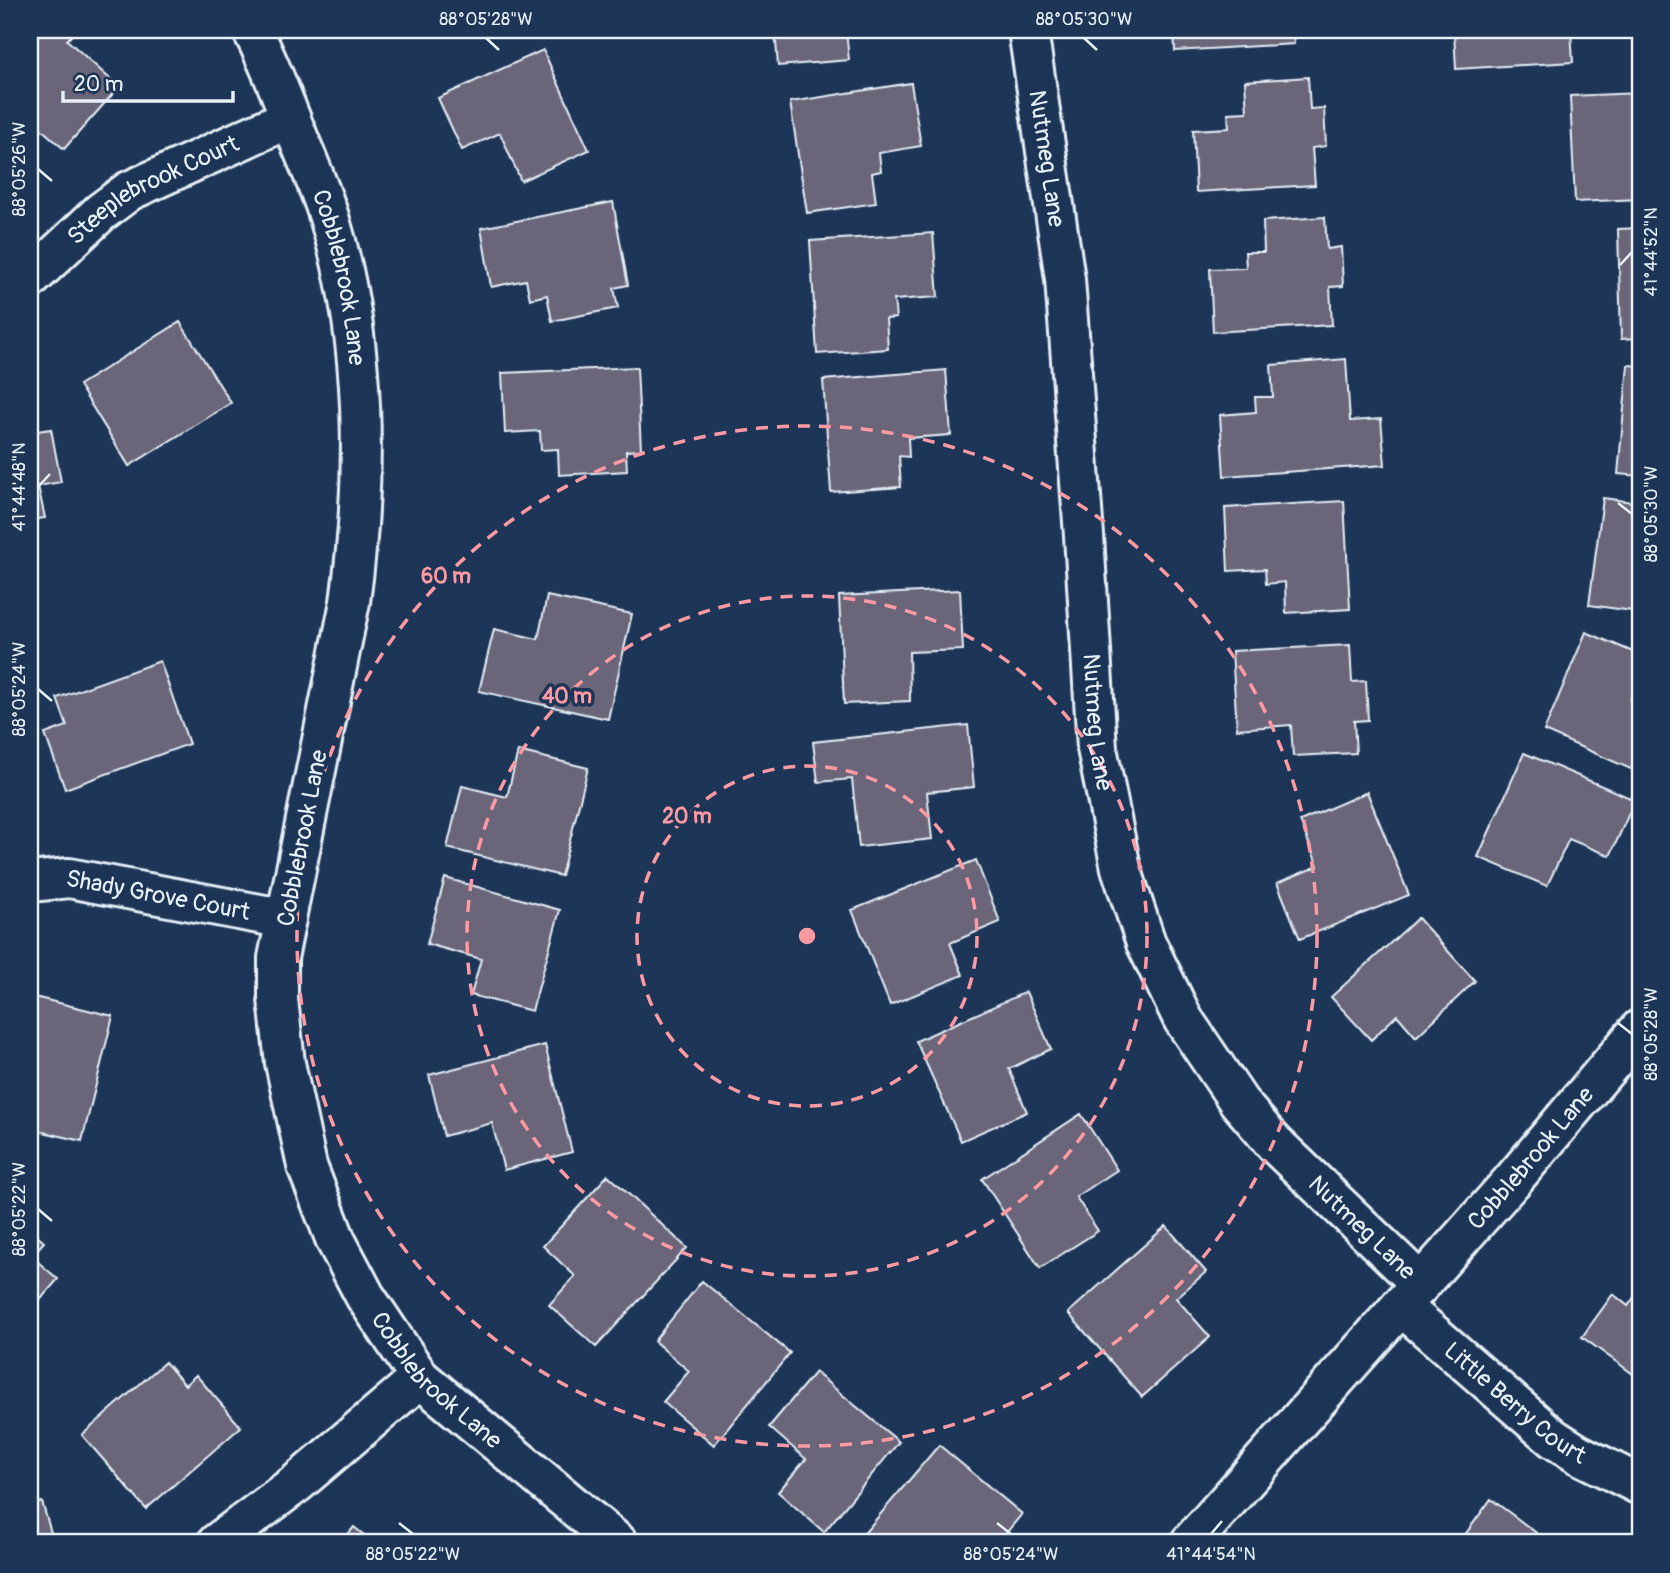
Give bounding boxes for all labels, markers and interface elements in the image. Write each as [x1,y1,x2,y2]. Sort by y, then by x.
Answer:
text: 88°05'28"W [439,8,533,31]
text: 88°05'30"W [1036,8,1132,31]
scale bar [63,60,233,104]
text: 20 m [74,71,123,98]
street label: Nutmeg Lane [1022,88,1071,229]
text: 88°05'26"W [8,122,31,216]
street label: Steeplebrook Court [61,129,244,251]
street label: Cobblebrook Lane [306,186,371,367]
text: 41°44'52"N [1640,207,1663,297]
text: 41°44'48"N [8,443,31,531]
text: 88°05'30"W [1640,466,1663,562]
text: 60 m [421,563,471,590]
text: 88°05'24"W [8,642,31,736]
street label: Nutmeg Lane [1076,653,1119,793]
text: 40 m [542,683,592,710]
street label: Cobblebrook Lane [271,747,334,929]
text: 20 m [662,803,712,830]
street label: Shady Grove Court [64,864,253,927]
centre of rings [795,924,819,948]
text: 88°05'28"W [1640,987,1663,1081]
street label: Cobblebrook Lane [1462,1081,1600,1236]
text: 88°05'22"W [8,1162,31,1256]
street label: Nutmeg Lane [1302,1170,1422,1286]
street label: Cobblebrook Lane [365,1306,508,1455]
street label: Little Berry Court [1438,1336,1591,1471]
text: 88°05'22"W [366,1543,460,1566]
text: 88°05'24"W [964,1543,1058,1566]
text: 41°44'54"N [1166,1543,1256,1566]

